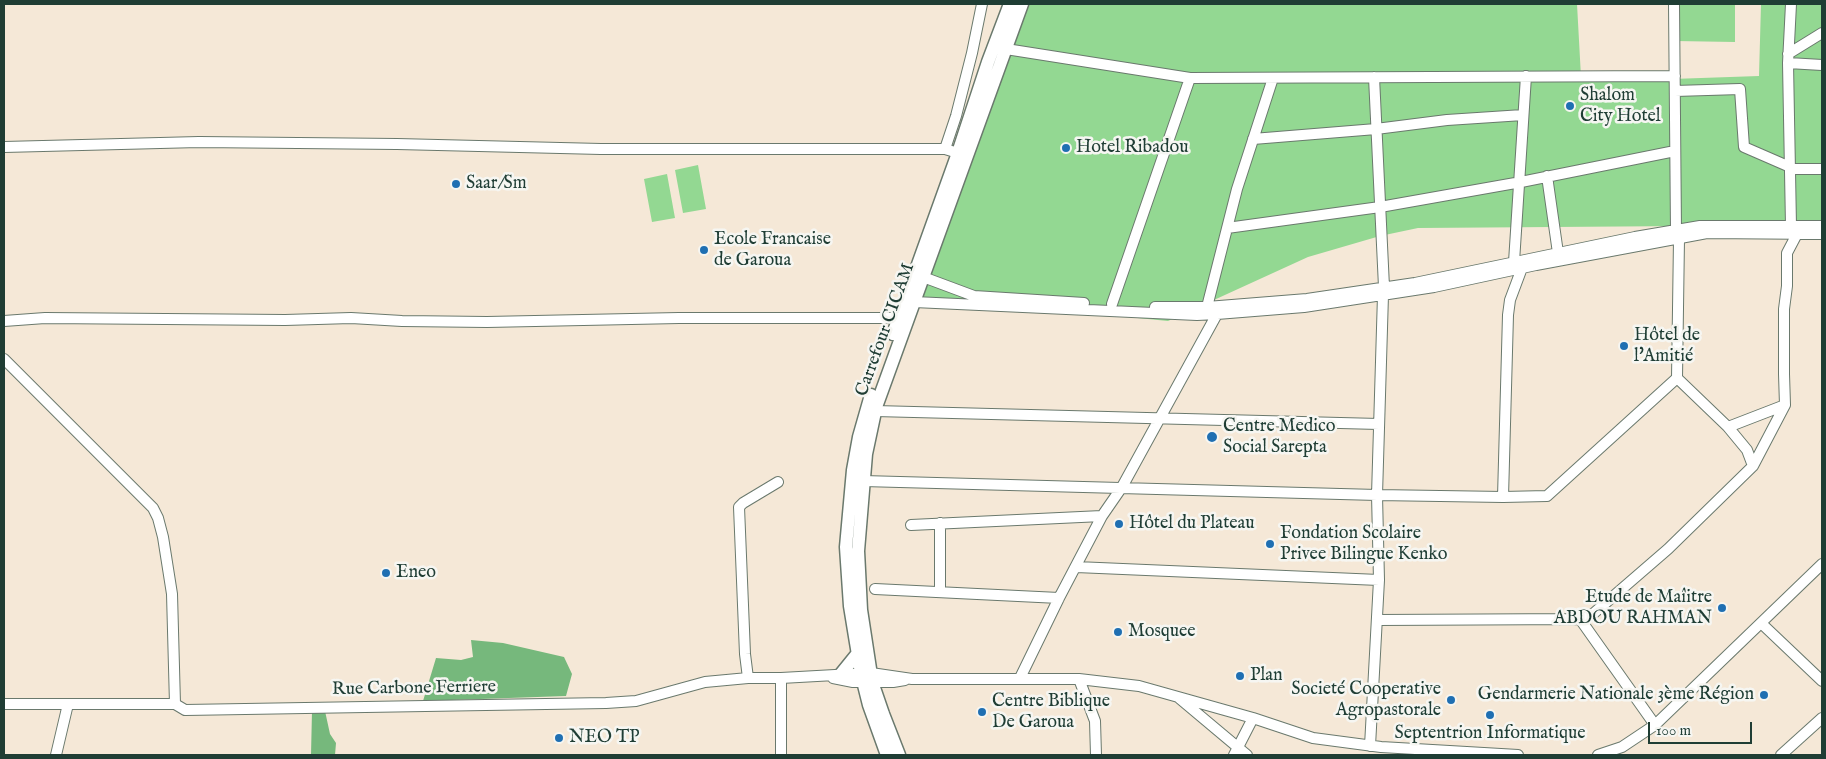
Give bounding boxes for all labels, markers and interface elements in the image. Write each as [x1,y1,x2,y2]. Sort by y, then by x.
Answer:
place label: Shalom City Hotel [1580,85,1661,128]
marker: Shalom City Hotel [1564,100,1576,112]
place label: Hotel Ribadou [1076,137,1188,159]
marker: Hotel Ribadou [1060,142,1072,154]
place label: Saar/Sm [466,173,527,195]
marker: Saar/Sm [450,178,462,190]
place label: Ecole Francaise de Garoua [714,229,831,272]
marker: Ecole Francaise de Garoua [698,244,710,256]
street label: Carrefour CICAM [852,260,920,400]
place label: Hôtel de l'Amitié [1634,325,1700,368]
marker: Hôtel de l'Amitié [1618,340,1630,352]
place label: Centre Medico Social Sarepta [1223,416,1335,458]
marker: Centre Medico Social Sarepta [1205,430,1219,444]
place label: Hôtel du Plateau [1129,513,1255,535]
marker: Hôtel du Plateau [1113,518,1125,530]
place label: Fondation Scolaire Privee Bilingue Kenko [1280,523,1447,566]
marker: Fondation Scolaire Privee Bilingue Kenko [1264,538,1276,550]
place label: Eneo [396,562,436,584]
marker: Eneo [380,567,392,579]
place label: Etude de Maîitre ABDOU RAHMAN [1554,587,1712,630]
marker: Etude de Maîitre ABDOU RAHMAN [1716,602,1728,614]
place label: Mosquee [1128,621,1196,643]
marker: Mosquee [1112,626,1124,638]
place label: Plan [1250,665,1283,687]
marker: Plan [1234,670,1246,682]
street label: Rue Carbone Ferriere [332,677,496,701]
place label: Societé Cooperative Agropastorale [1291,679,1441,722]
place label: Gendarmerie Nationale 3ème Région [1478,684,1754,706]
marker: Gendarmerie Nationale 3ème Région [1758,689,1770,701]
place label: Centre Biblique De Garoua [992,691,1110,734]
marker: Societé Cooperative Agropastorale [1445,694,1457,706]
marker: Centre Biblique De Garoua [976,706,988,718]
marker: Septentrion Informatique [1484,709,1496,721]
scale bar [1651,712,1755,744]
text: 100 m [1656,721,1691,740]
place label: Septentrion Informatique [1394,723,1586,745]
place label: NEO TP [569,727,639,749]
marker: NEO TP [553,732,565,744]

